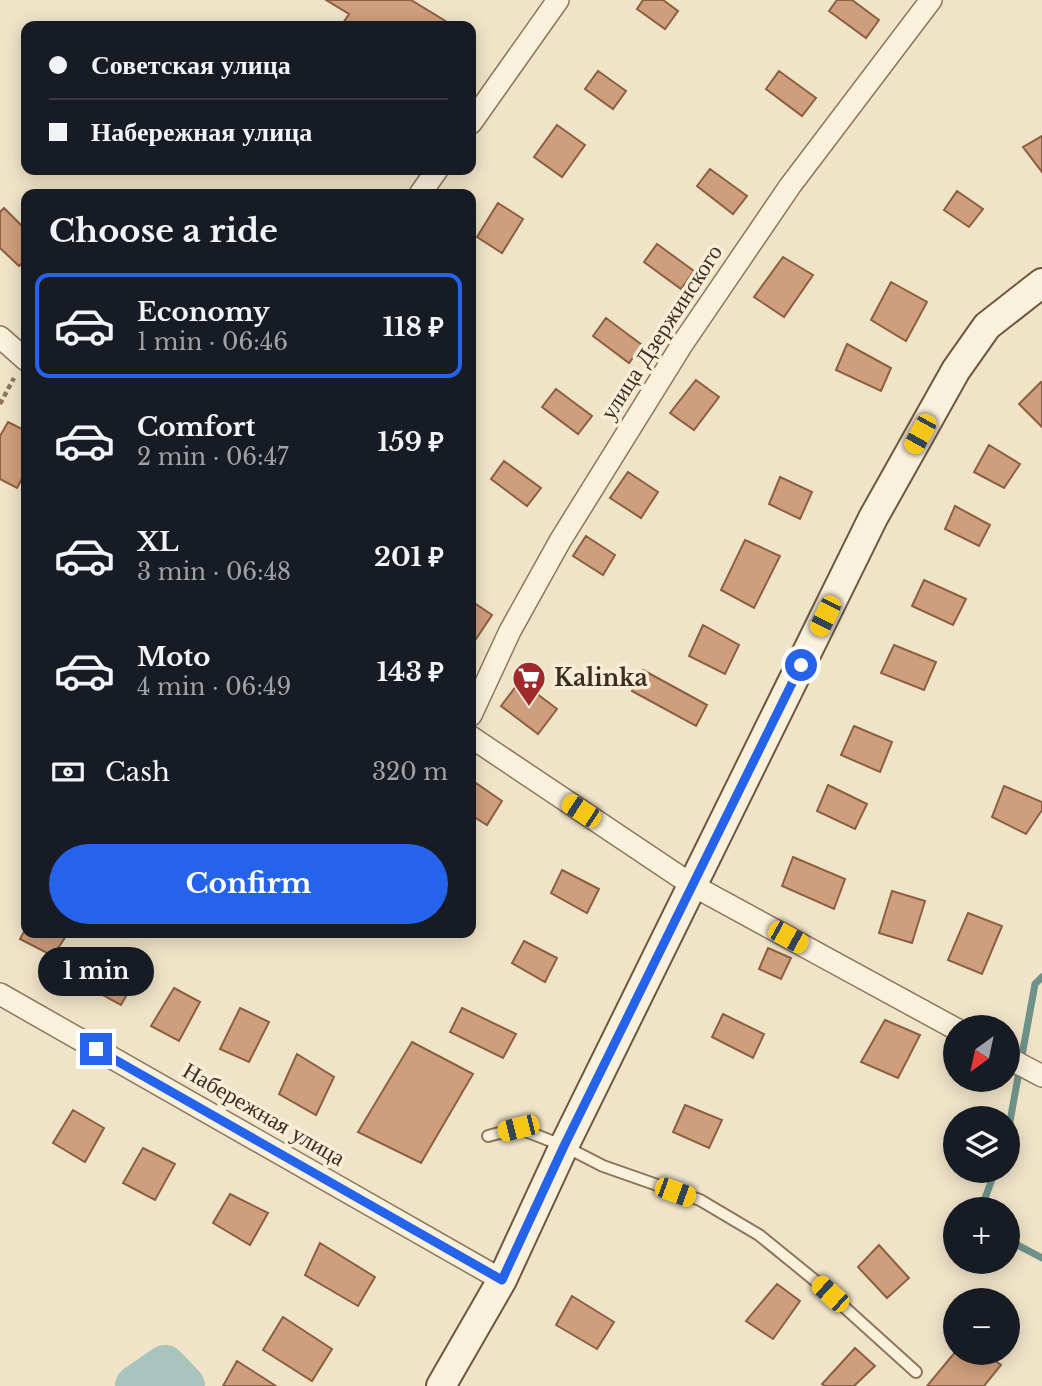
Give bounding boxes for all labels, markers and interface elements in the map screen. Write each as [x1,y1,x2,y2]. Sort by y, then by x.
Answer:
text: Советская улица [91,49,291,81]
text: Набережная улица [91,116,312,148]
text: Choose a ride [49,211,278,251]
street label: улица Дзержинского [594,239,728,425]
icon: car [53,294,116,357]
text: Economy [137,296,270,328]
text: 118 ₽ [383,311,444,343]
text: 1 min · 06:46 [137,328,288,356]
icon: car [53,409,116,472]
text: Comfort [137,411,255,443]
car [901,411,940,457]
text: 159 ₽ [378,426,444,458]
text: 2 min · 06:47 [137,443,289,471]
icon: car [53,524,116,587]
text: XL [137,526,179,558]
text: 201 ₽ [374,541,444,573]
text: 3 min · 06:48 [137,558,291,586]
car [807,593,844,639]
icon: car [53,639,116,702]
text: Moto [137,641,210,673]
route start [785,649,817,681]
text: 143 ₽ [377,656,444,688]
supermarket icon: Kalinka [510,659,548,708]
place label: Kalinka [554,664,648,692]
text: 4 min · 06:49 [137,673,291,701]
icon: cash [49,753,87,791]
text: Cash [105,756,170,788]
text: 320 m [372,758,448,786]
car [558,791,605,831]
button: Confirm [49,844,448,924]
car [765,918,812,956]
callout: 1 min [38,948,154,996]
text: 1 min [63,957,129,985]
north arrow [943,1015,1020,1092]
map controls [943,1015,1020,1365]
route end [80,1033,112,1065]
street label: Набережная улица [178,1056,350,1172]
button: layers [943,1106,1020,1183]
car [496,1113,541,1143]
car [652,1175,699,1209]
button: + [943,1197,1020,1274]
car [808,1272,853,1316]
button: − [943,1288,1020,1365]

